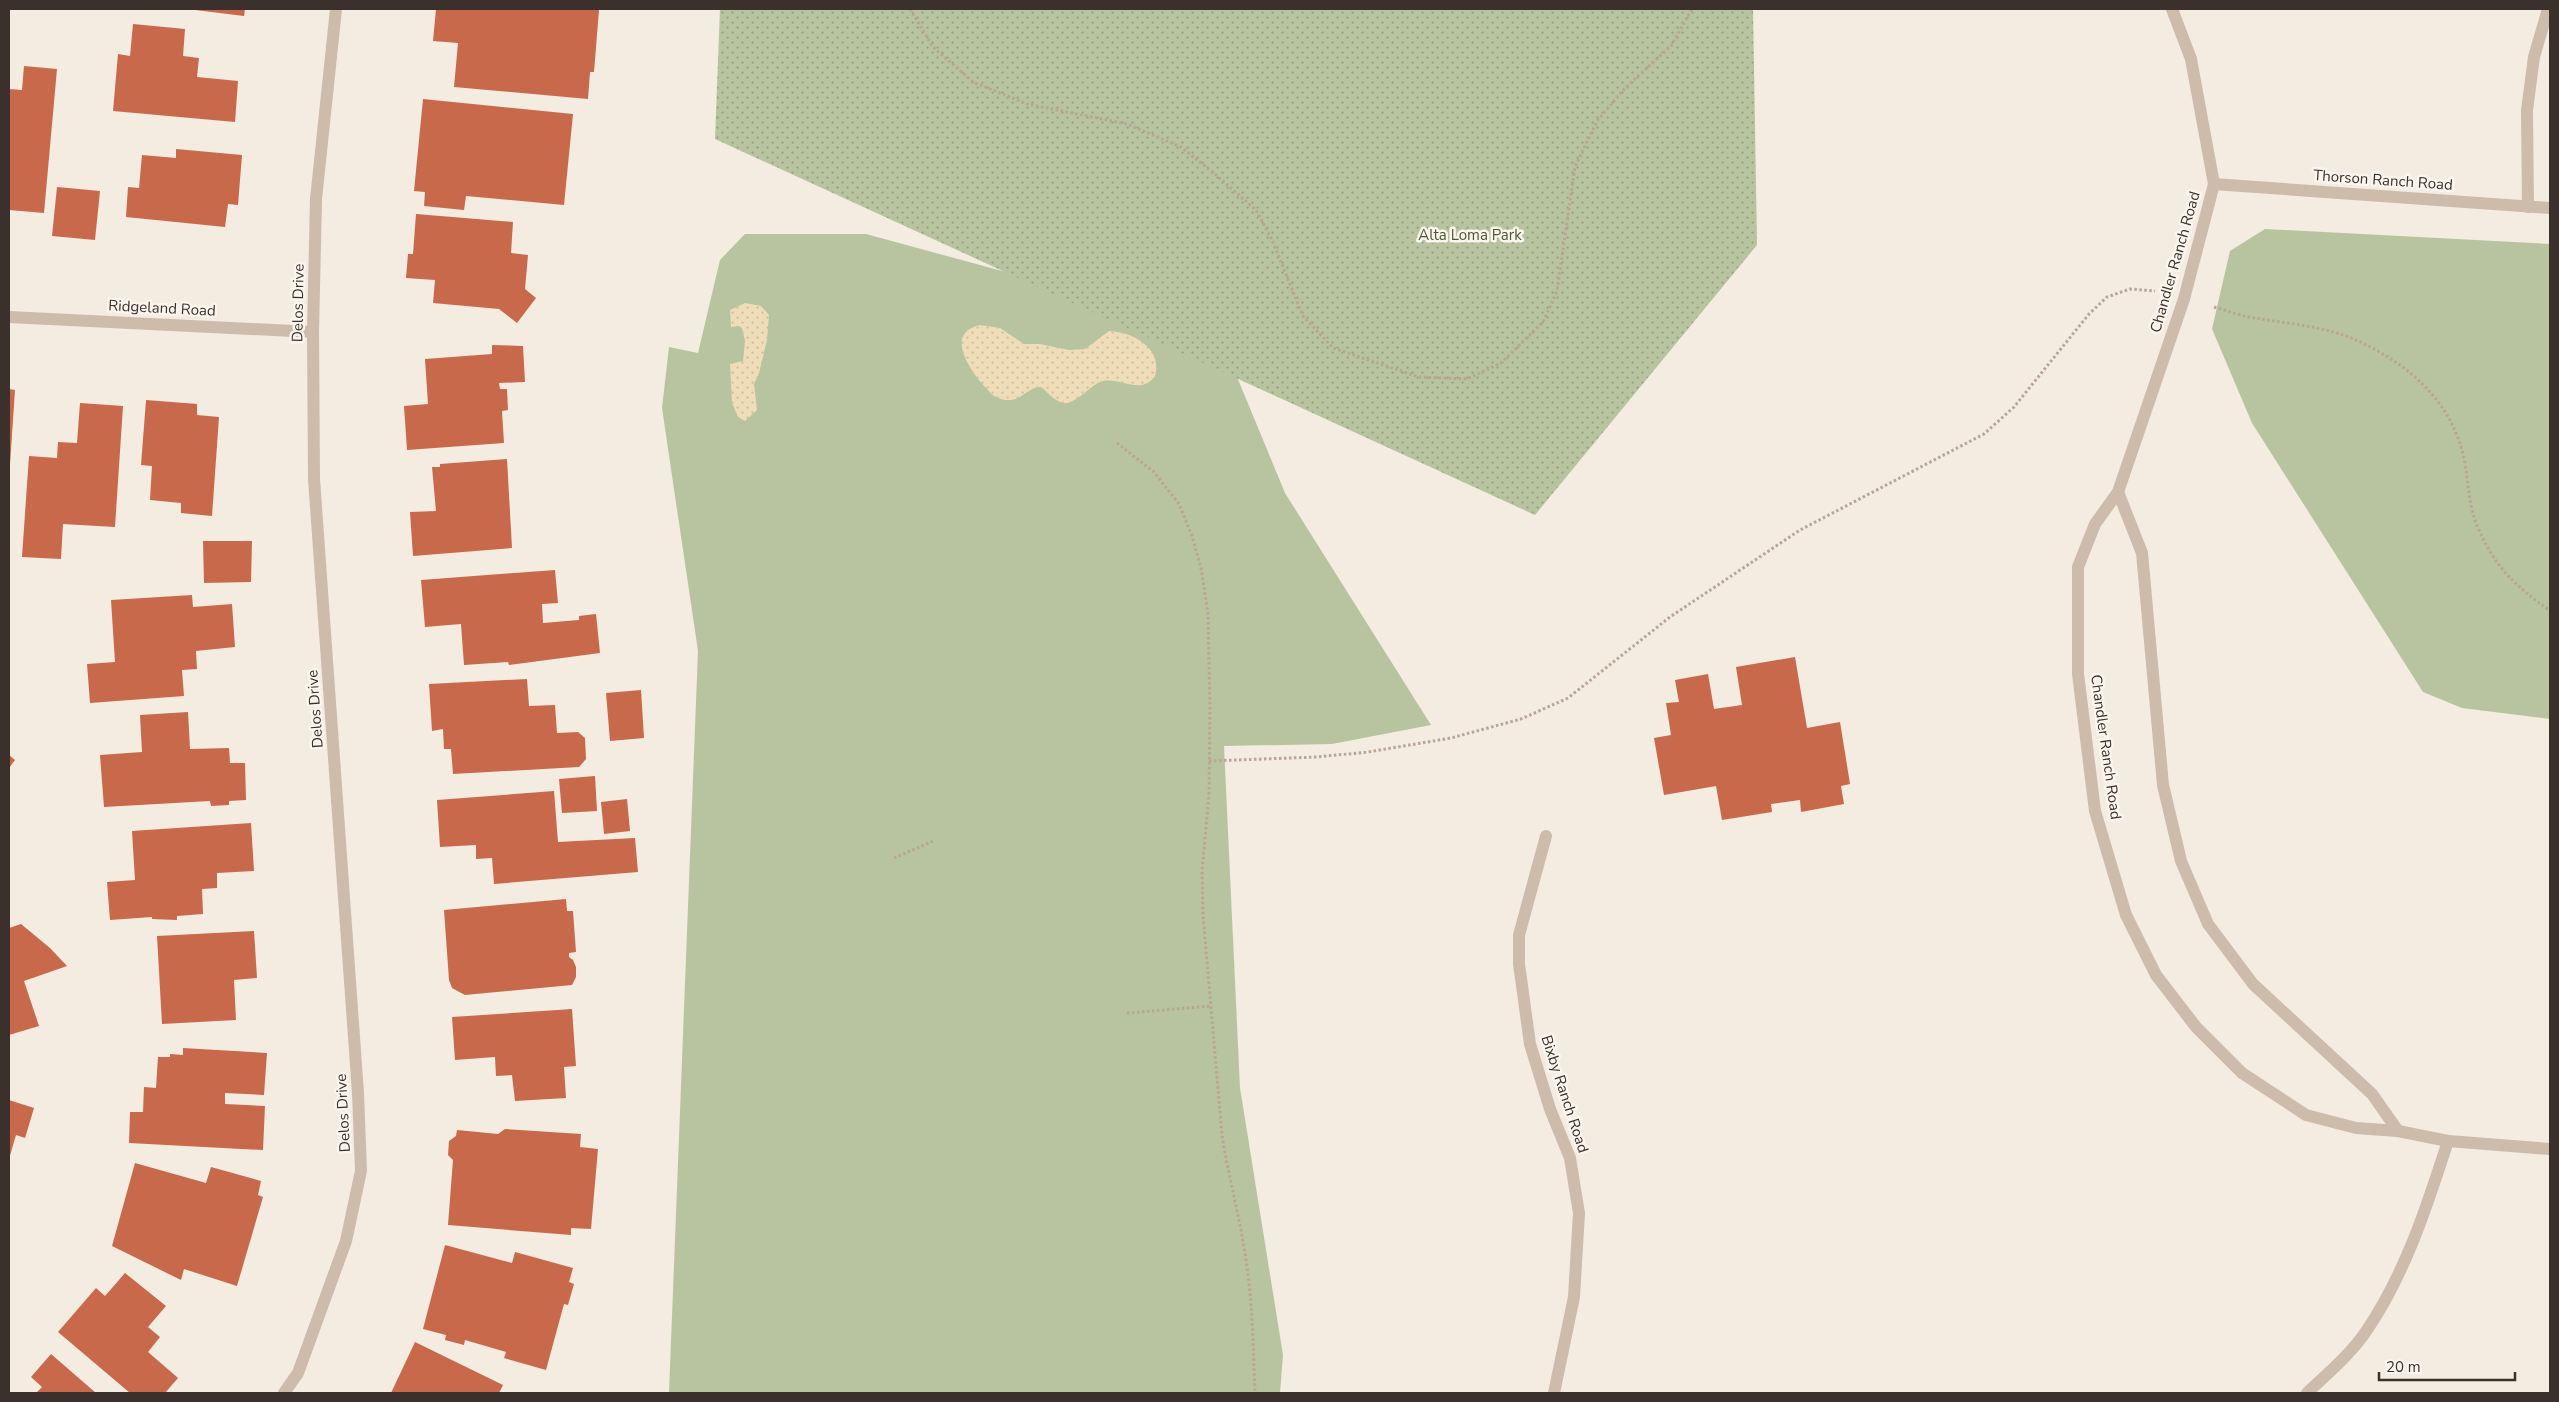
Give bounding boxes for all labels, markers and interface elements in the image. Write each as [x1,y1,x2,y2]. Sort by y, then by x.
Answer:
street label: Thorson Ranch Road [2313,165,2453,195]
street label: Chandler Ranch Road [2145,189,2205,335]
park label: Alta Loma Park [1418,225,1522,245]
street label: Delos Drive [287,264,309,342]
street label: Ridgeland Road [108,295,216,321]
street label: Delos Drive [302,669,328,749]
street label: Chandler Ranch Road [2086,673,2126,821]
street label: Bixby Ranch Road [1537,1033,1593,1155]
street label: Delos Drive [331,1073,355,1153]
scale bar [2379,1350,2515,1382]
text: 20 m [2386,1357,2421,1377]

